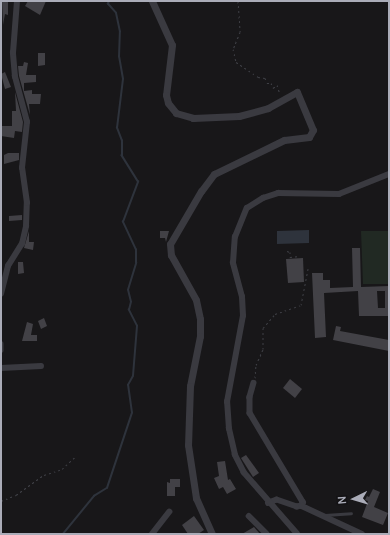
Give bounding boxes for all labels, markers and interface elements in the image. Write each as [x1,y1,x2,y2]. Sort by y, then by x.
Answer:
north arrow [334,479,374,519]
text: N [334,495,349,505]

